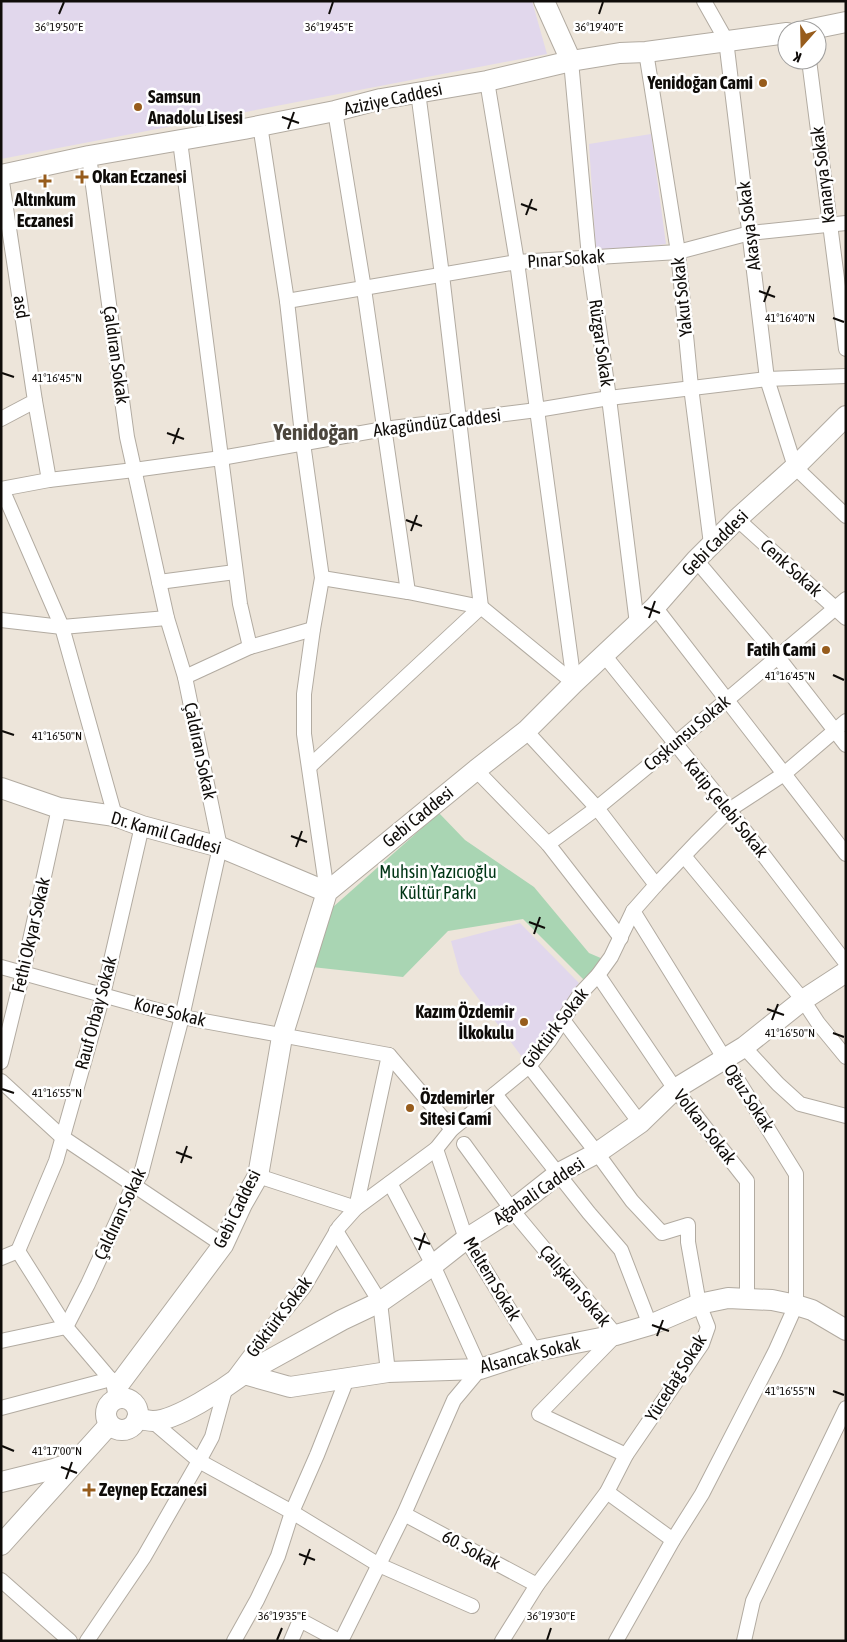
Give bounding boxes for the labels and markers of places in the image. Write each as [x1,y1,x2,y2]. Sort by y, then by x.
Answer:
place label: Yenidoğan Cami [647,72,753,93]
marker: Yenidoğan Cami [757,77,769,89]
place label: Samsun Anadolu Lisesi [147,86,243,128]
marker: Samsun Anadolu Lisesi [132,101,144,113]
place label: Okan Eczanesi [92,166,187,187]
marker: Okan Eczanesi [76,171,88,183]
marker: Altınkum Eczanesi [39,175,51,187]
place label: Altınkum Eczanesi [13,189,76,231]
place label: Fatih Cami [747,639,816,660]
marker: Fatih Cami [820,644,832,656]
place label: Kazım Özdemir İlkokulu [415,1001,515,1043]
marker: Kazım Özdemir İlkokulu [518,1016,530,1028]
place label: Özdemirler Sitesi Cami [420,1087,495,1129]
marker: Özdemirler Sitesi Cami [404,1102,416,1114]
place label: Zeynep Eczanesi [99,1479,207,1500]
marker: Zeynep Eczanesi [83,1484,95,1496]

